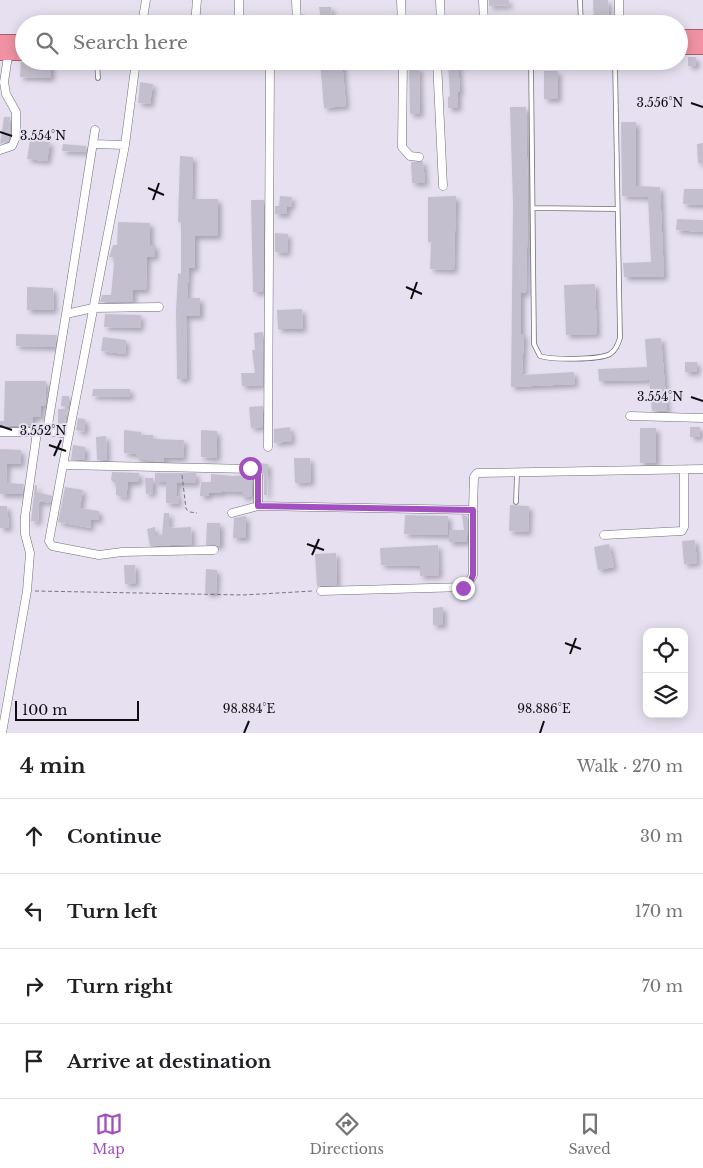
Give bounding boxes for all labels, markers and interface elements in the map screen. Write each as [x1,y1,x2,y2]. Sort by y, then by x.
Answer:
search box [15,15,688,70]
icon: search [33,29,61,57]
text: Search here [73,31,188,54]
text: 3.556°N [637,95,684,110]
text: 3.554°N [20,128,66,143]
text: 3.554°N [637,389,683,404]
text: 3.552°N [20,423,66,438]
route start [239,457,262,480]
route end [452,577,475,600]
map controls [643,628,688,718]
button: locate [643,628,688,673]
button: layers [643,673,688,718]
scale bar [15,698,139,721]
text: 100 m [22,701,67,719]
text: 98.884°E [223,701,275,716]
text: 98.886°E [517,701,571,716]
text: 4 min [20,753,86,779]
text: Walk · 270 m [577,756,683,776]
icon: ahead [20,822,48,850]
text: Continue [67,825,162,848]
text: 30 m [640,826,683,846]
icon: left [20,897,48,925]
text: Turn left [67,900,158,923]
text: 170 m [635,901,683,921]
icon: right [20,972,48,1000]
text: Turn right [67,975,173,998]
text: 70 m [642,976,683,996]
icon: arrive [20,1047,48,1075]
text: Arrive at destination [67,1050,271,1073]
tab: Map [92,1110,125,1158]
tab: Directions [309,1110,384,1158]
tab: Saved [568,1110,611,1158]

